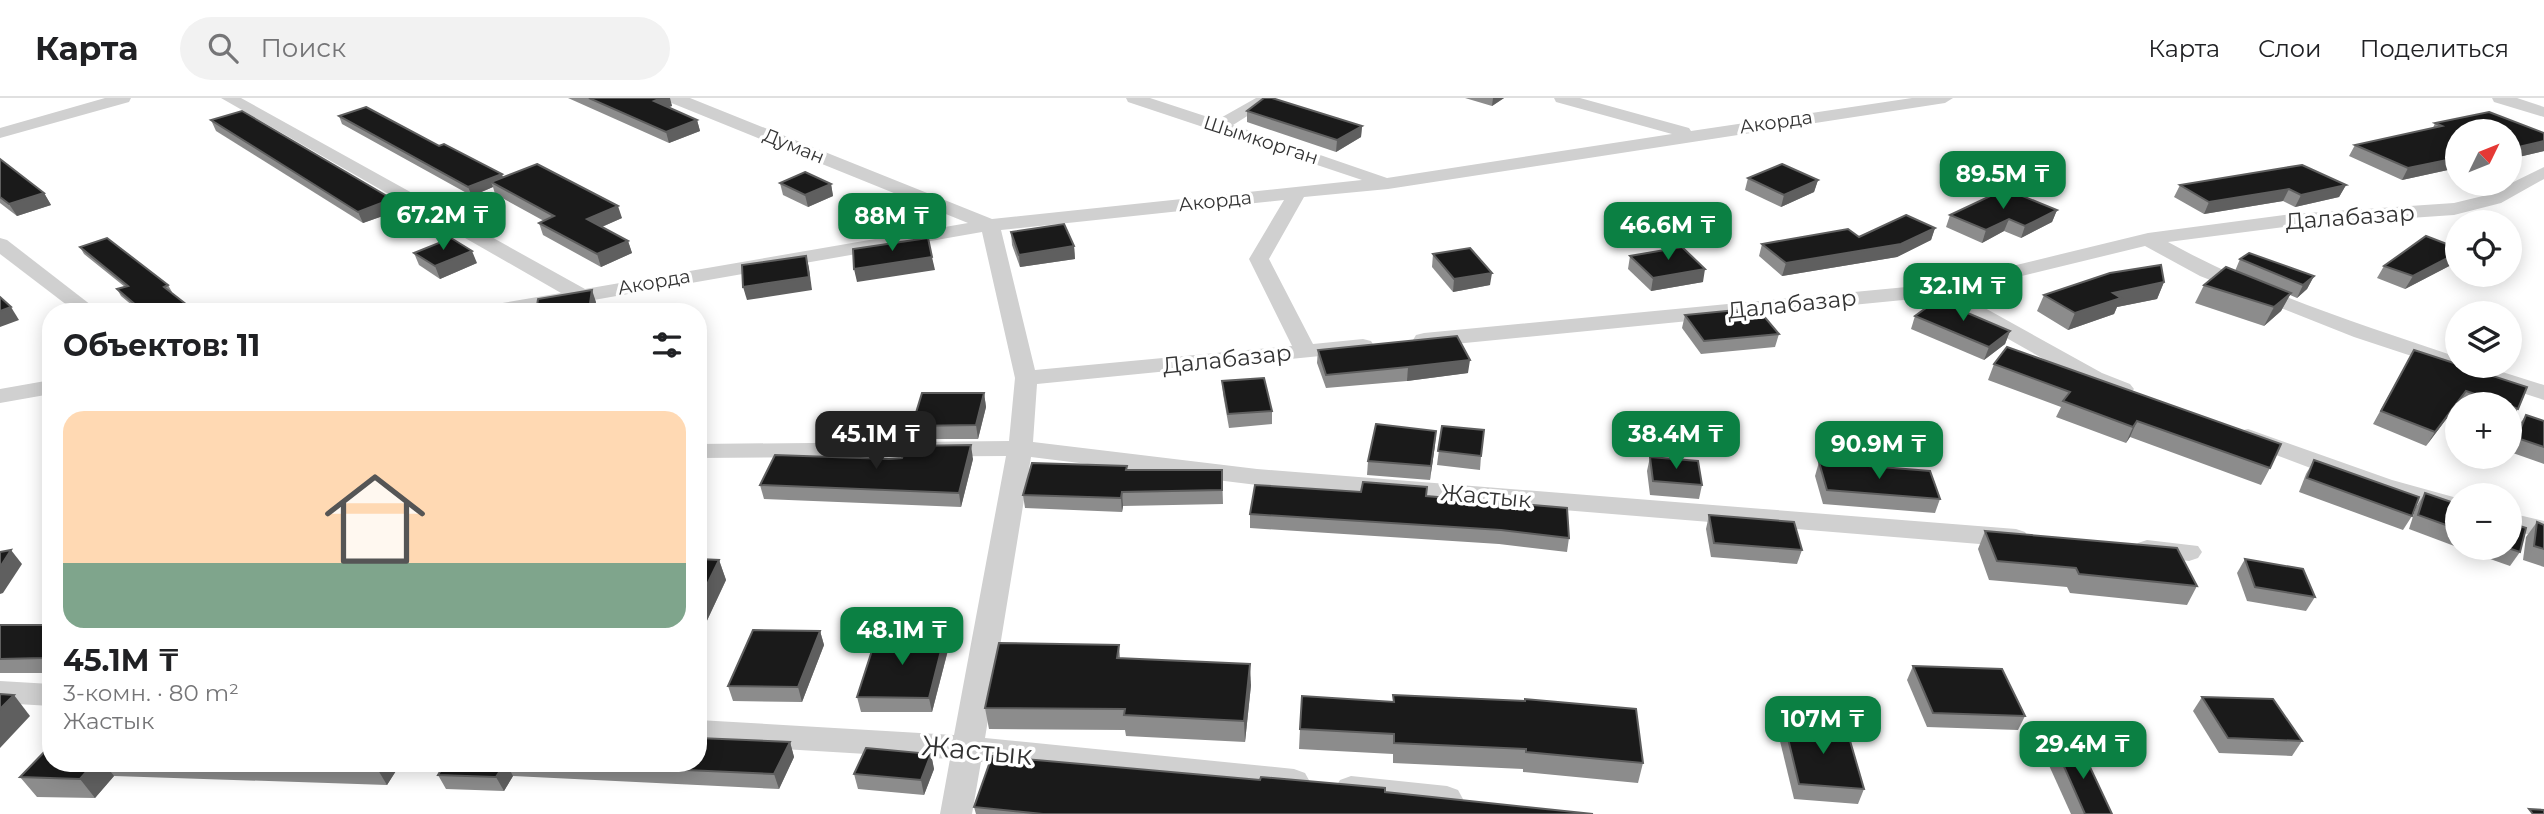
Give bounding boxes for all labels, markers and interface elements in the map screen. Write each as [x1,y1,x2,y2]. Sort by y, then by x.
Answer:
search box [180,17,670,80]
text: Карта [35,28,138,68]
icon: search [204,29,242,67]
text: Поиск [260,32,346,64]
text: Карта [2148,34,2220,63]
text: Слои [2258,34,2322,63]
text: Поделиться [2360,34,2509,63]
street label: Акорда [1738,106,1814,138]
street label: Шымкорган [1201,111,1321,169]
north arrow [2445,119,2522,196]
map controls [2445,119,2522,560]
street label: Думан [760,123,828,169]
pin: 89.5M ₸ [1938,152,2068,211]
text: 89.5M ₸ [1956,160,2050,188]
street label: Акорда [1177,186,1253,216]
pin: 67.2M ₸ [378,192,508,252]
pin: 88M ₸ [843,194,941,253]
street label: Далабазар [2284,199,2416,235]
text: 67.2M ₸ [397,201,489,229]
text: 88M ₸ [854,202,930,230]
pin: 46.6M ₸ [1603,202,1733,262]
button: locate [2445,210,2522,287]
text: 46.6M ₸ [1620,211,1716,239]
street label: Акорда [616,264,692,300]
pin: 32.1M ₸ [1898,264,2028,323]
text: 32.1M ₸ [1919,272,2007,300]
street label: Далабазар [1726,283,1858,325]
button: layers [2445,301,2522,378]
icon: filters [648,326,686,364]
text: Объектов: 11 [63,327,260,364]
street label: Далабазар [1161,338,1293,380]
button: + [2445,392,2522,469]
pin: 45.1M ₸ [811,412,941,471]
pin: 38.4M ₸ [1611,412,1741,471]
text: 45.1M ₸ [831,420,921,448]
text: 38.4M ₸ [1628,420,1724,448]
pin: 90.9M ₸ [1814,422,1944,481]
text: 90.9M ₸ [1831,430,1927,458]
icon: home [312,456,438,582]
street label: Жастык [1439,478,1533,514]
button: − [2445,483,2522,560]
pin: 48.1M ₸ [837,608,967,667]
text: 48.1M ₸ [856,616,948,644]
text: 45.1M ₸ [63,642,180,679]
text: 3-комн. · 80 m² [63,679,239,707]
pin: 107M ₸ [1766,696,1880,756]
text: 107M ₸ [1781,705,1865,733]
text: Жастык [63,707,154,735]
pin: 29.4M ₸ [2018,722,2148,781]
street label: Жастык [920,728,1034,772]
text: 29.4M ₸ [2035,730,2131,758]

